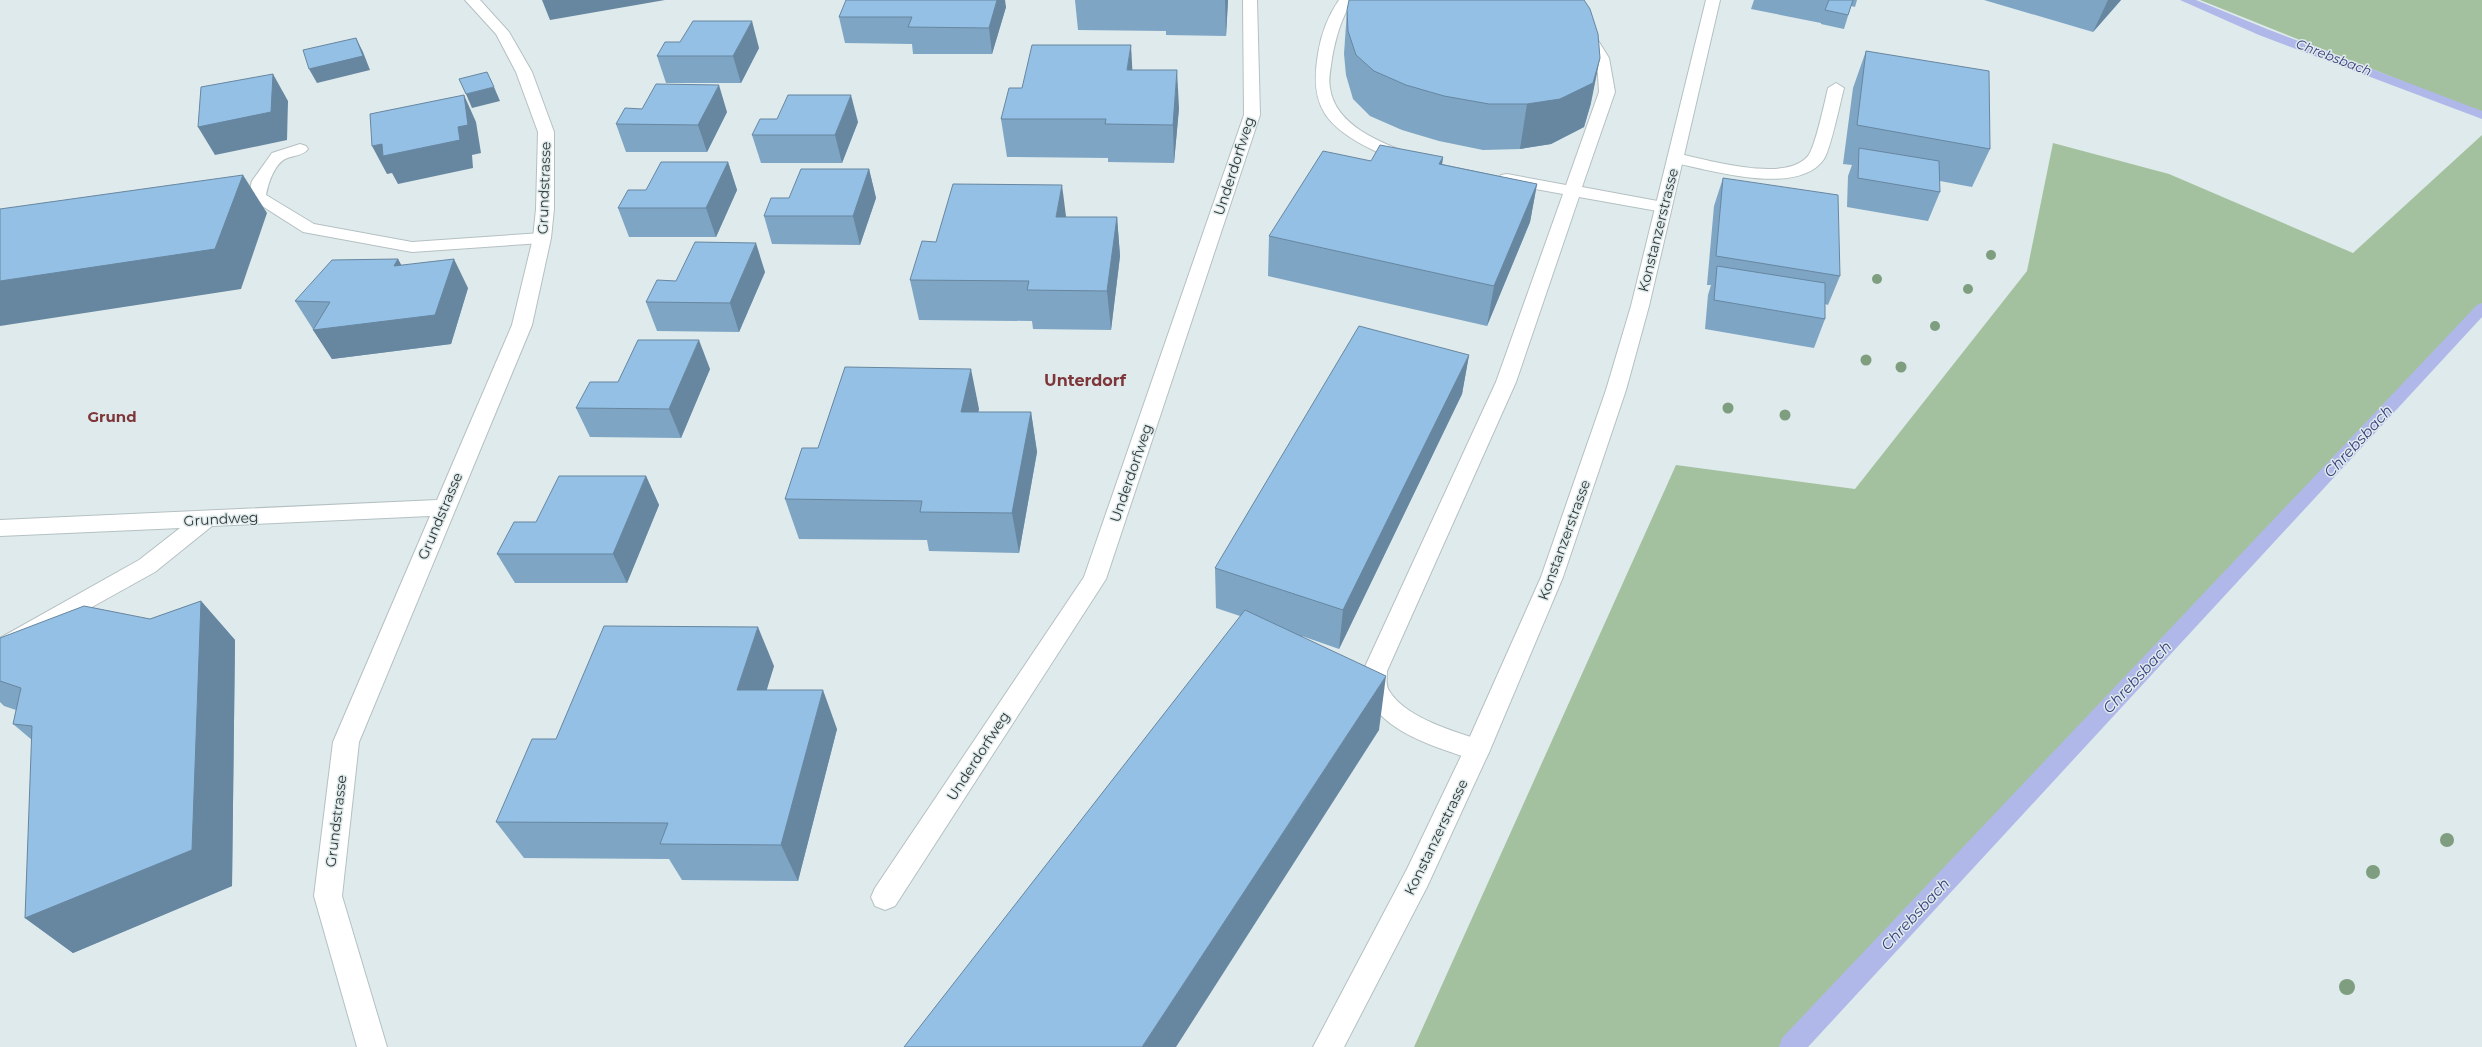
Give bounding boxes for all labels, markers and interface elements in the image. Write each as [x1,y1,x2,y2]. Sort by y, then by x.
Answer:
water label: Chrebsbach [2294,35,2374,79]
street label: Underdorfweg [1210,114,1258,218]
street label: Grundstrasse [533,141,555,235]
street label: Konstanzerstrasse [1634,166,1682,294]
district label: Unterdorf [1044,371,1127,390]
water label: Chrebsbach [2320,401,2396,481]
district label: Grund [87,407,137,426]
street label: Underdorfweg [1106,421,1156,525]
street label: Grundstrasse [414,470,466,562]
street label: Konstanzerstrasse [1534,477,1594,603]
street label: Grundweg [183,508,259,530]
water label: Chrebsbach [2099,637,2175,717]
street label: Underdorfweg [942,708,1014,804]
street label: Grundstrasse [321,774,351,868]
street label: Konstanzerstrasse [1400,776,1472,898]
water label: Chrebsbach [1877,874,1953,954]

